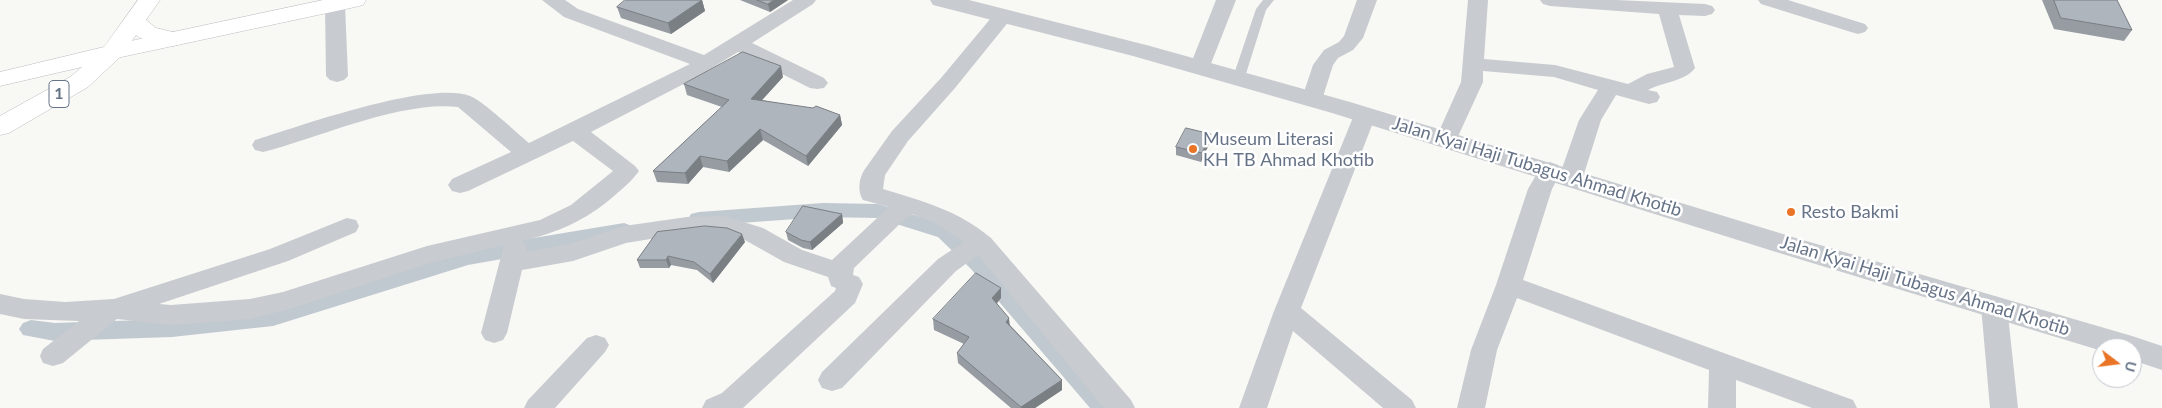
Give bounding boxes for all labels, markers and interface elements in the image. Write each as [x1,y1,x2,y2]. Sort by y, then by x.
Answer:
road number: 1 [49,80,69,108]
street label: Jalan Kyai Haji Tubagus Ahmad Khotib [1390,113,1684,221]
place label: Museum Literasi KH TB Ahmad Khotib [1203,128,1374,170]
marker: Museum Literasi KH TB Ahmad Khotib [1187,143,1199,155]
place label: Resto Bakmi [1801,201,1899,223]
marker: Resto Bakmi [1785,206,1797,218]
street label: Jalan Kyai Haji Tubagus Ahmad Khotib [1778,232,2072,340]
north arrow [2092,338,2142,388]
text: U [2121,360,2141,374]

